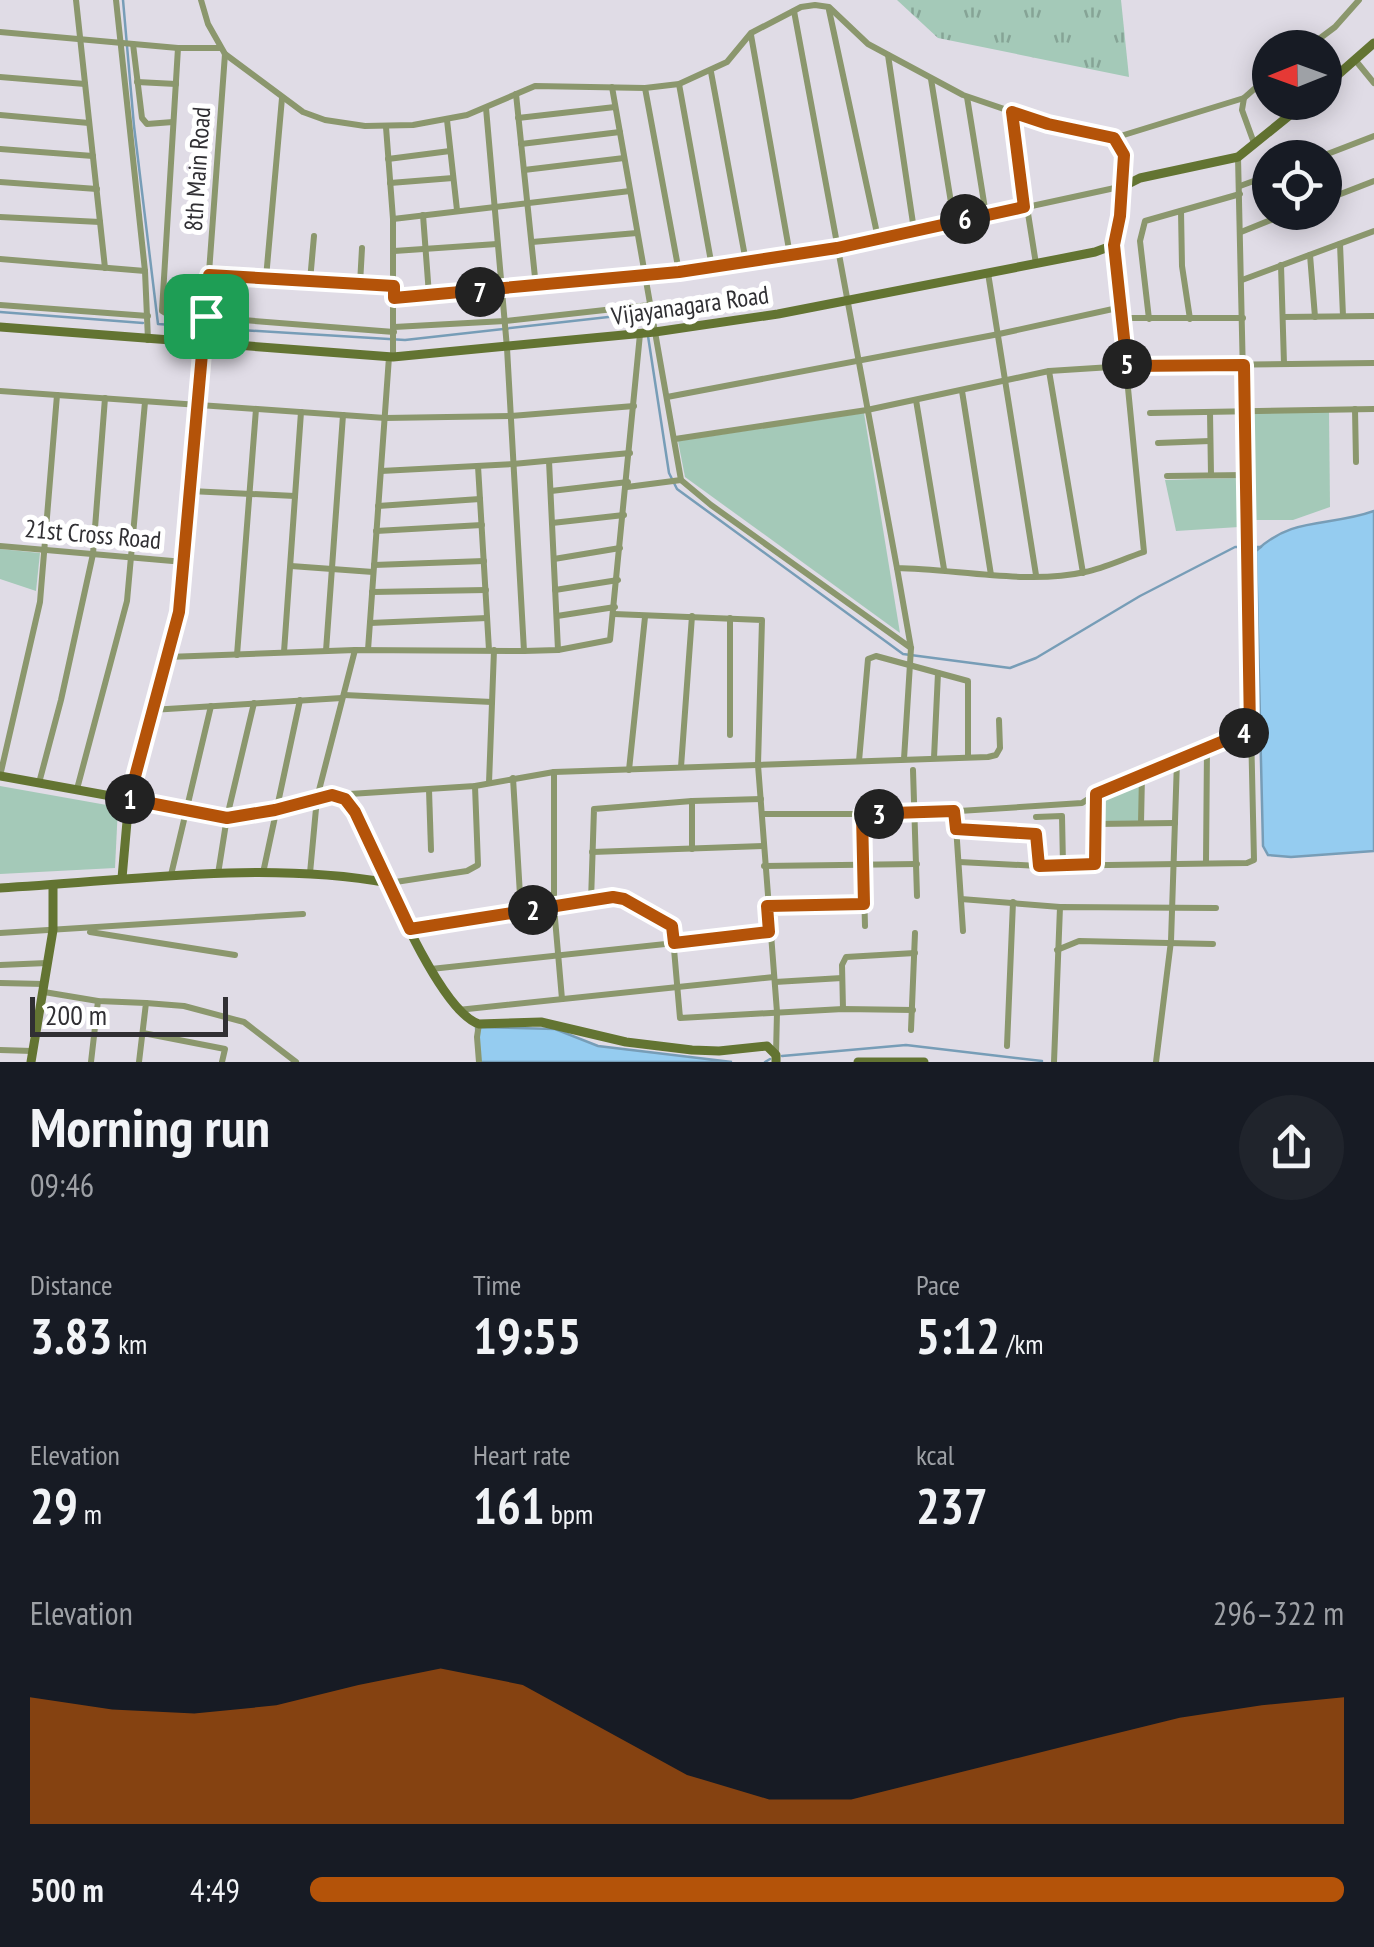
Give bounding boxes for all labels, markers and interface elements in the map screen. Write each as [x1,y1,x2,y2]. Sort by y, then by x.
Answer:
north arrow [1252,30,1342,120]
map controls [1252,30,1342,230]
street label: 8th Main Road [177,106,217,232]
button: locate [1252,140,1342,230]
pin: 6 [940,194,990,244]
text: 6 [958,200,972,237]
pin: 7 [455,267,505,317]
text: 7 [473,273,487,310]
pin [164,274,249,359]
street label: Vijayanagara Road [608,278,771,332]
icon: arrive [179,289,234,344]
pin: 5 [1102,339,1152,389]
text: 5 [1120,345,1134,382]
street label: 21st Cross Road [23,512,163,556]
pin: 4 [1219,708,1269,758]
text: 4 [1237,714,1251,751]
pin: 1 [105,774,155,824]
text: 1 [123,780,137,817]
pin: 3 [854,789,904,839]
text: 3 [872,795,886,832]
pin: 2 [508,885,558,935]
text: 2 [526,891,540,928]
scale bar [30,992,228,1036]
text: 200 m [45,996,107,1033]
text: Morning run [30,1091,270,1162]
button: share [1239,1095,1344,1200]
text: 09:46 [30,1164,94,1206]
text: Distance [30,1266,113,1303]
text: Time [473,1266,521,1303]
text: Pace [916,1266,960,1303]
text: 3.83 [30,1303,112,1368]
text: 19:55 [473,1303,581,1368]
text: 5:12 [916,1303,1000,1368]
text: km [112,1325,147,1362]
text: /km [1000,1325,1044,1362]
text: Elevation [30,1436,120,1473]
text: Heart rate [473,1436,571,1473]
text: kcal [916,1436,954,1473]
text: 29 [30,1473,78,1538]
text: 161 [473,1473,545,1538]
text: 237 [916,1473,988,1538]
text: m [78,1495,102,1532]
text: bpm [545,1495,593,1532]
text: Elevation [30,1592,133,1634]
text: 296–322 m [1213,1592,1344,1634]
text: 500 m [30,1869,104,1911]
text: 4:49 [190,1869,240,1911]

